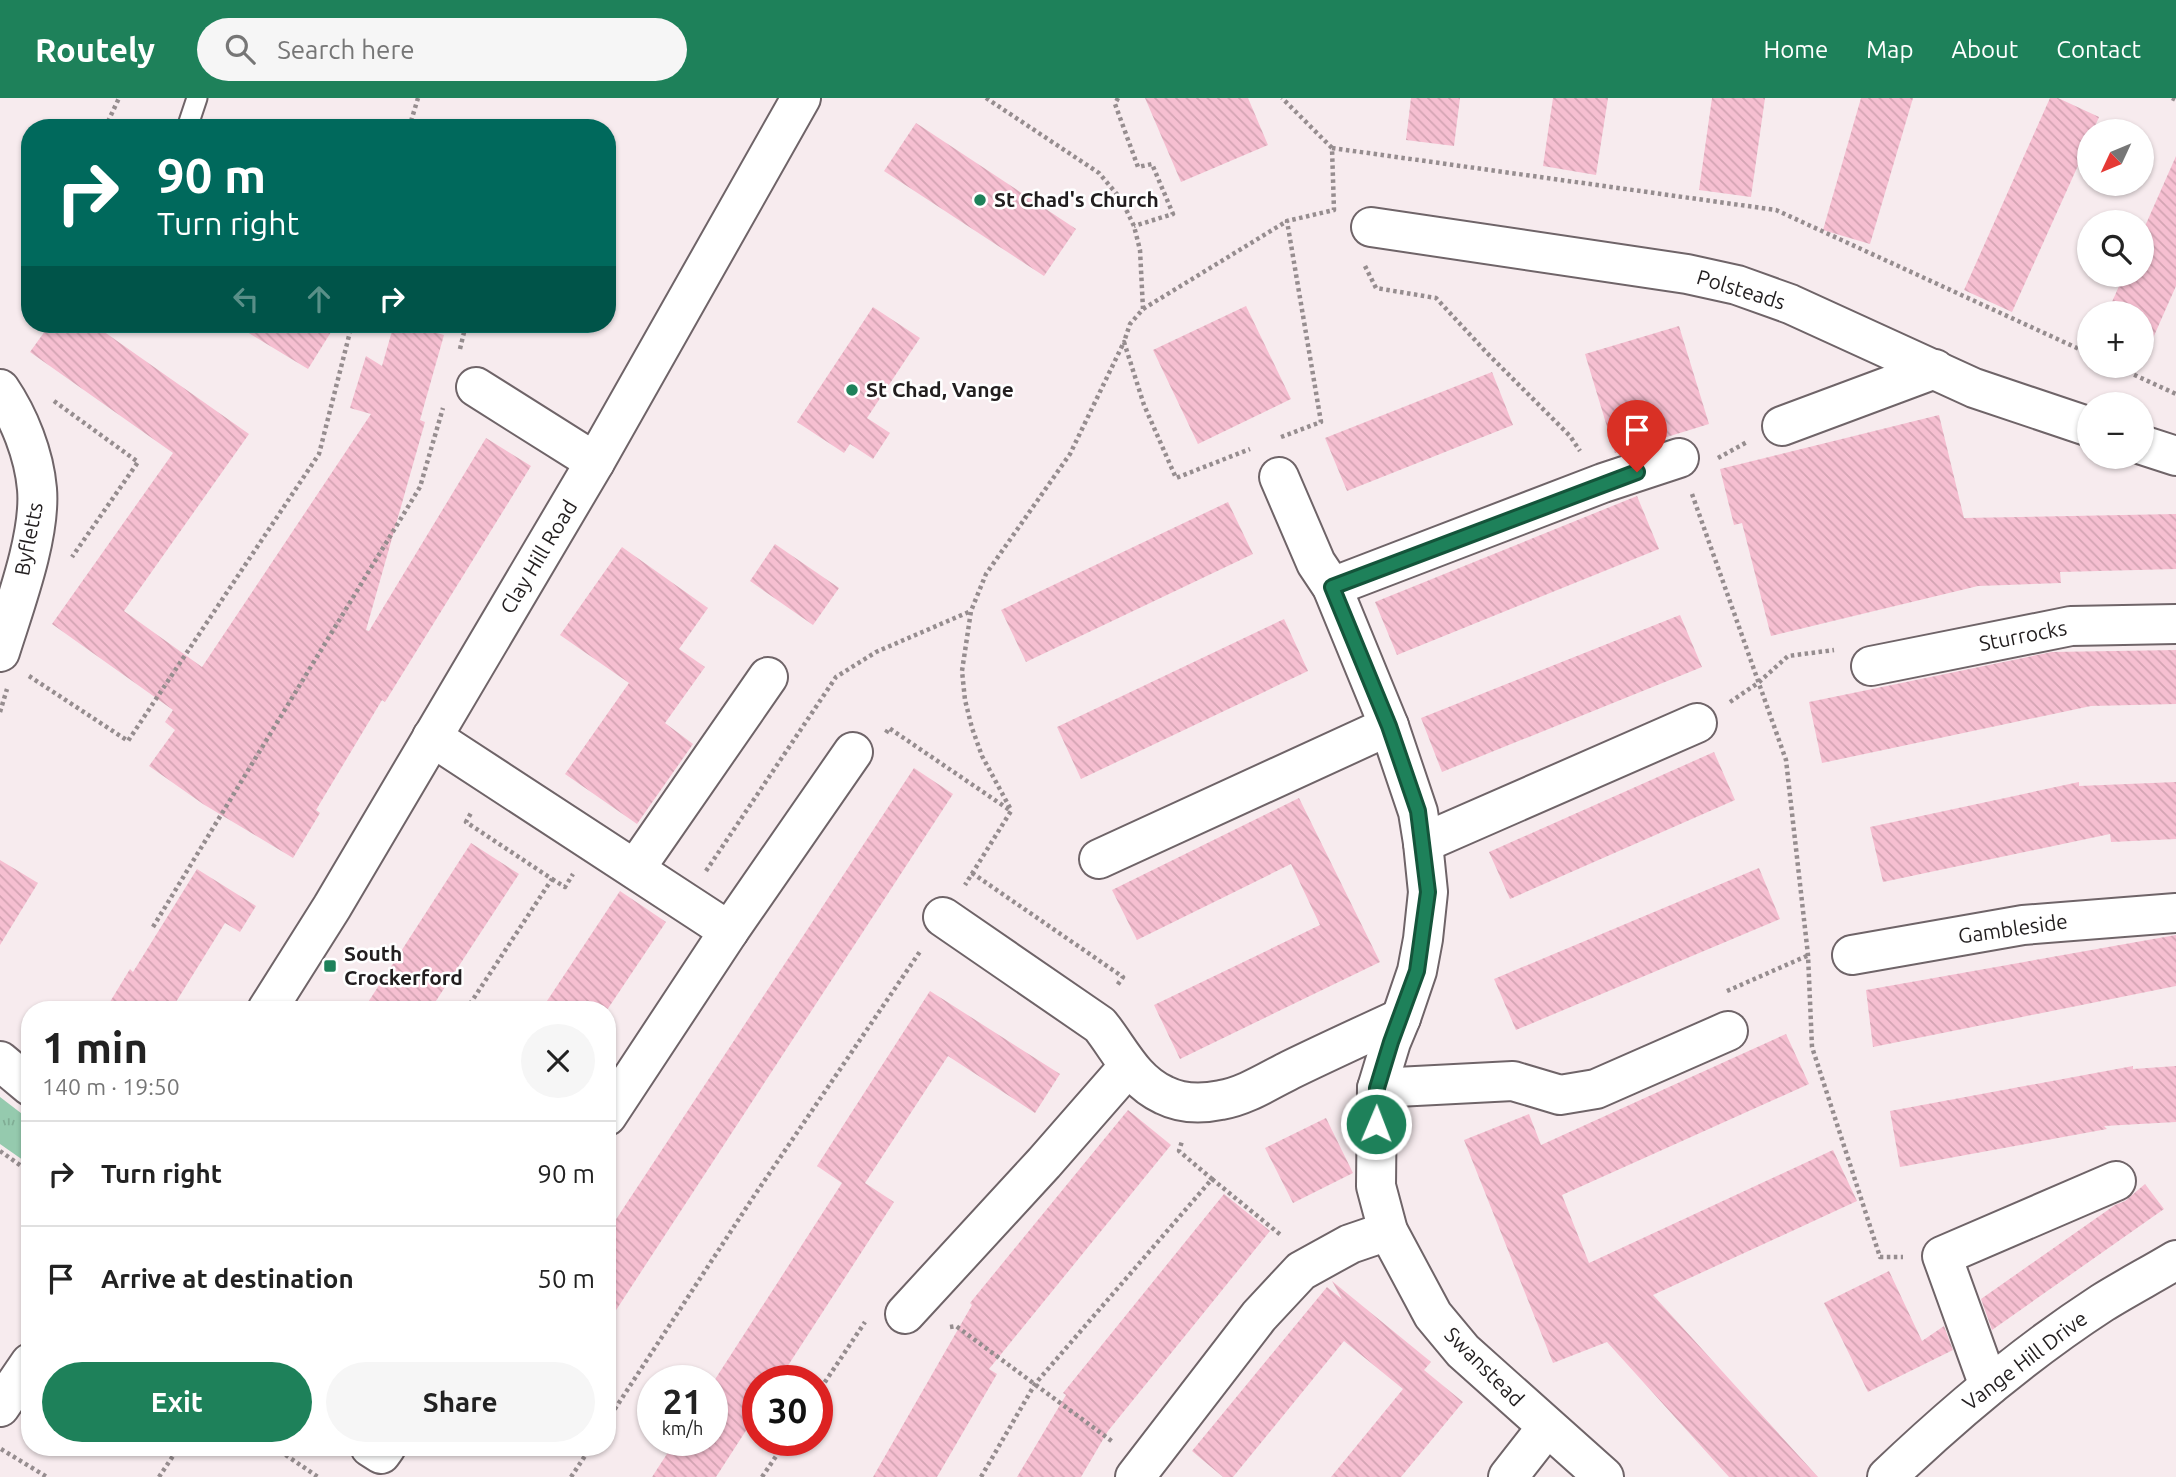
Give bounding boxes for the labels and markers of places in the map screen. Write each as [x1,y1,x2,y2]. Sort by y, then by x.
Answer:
place label: St Chad's Church [994,187,1159,211]
marker: St Chad's Church [972,192,988,208]
place label: St Chad, Vange [866,377,1014,401]
marker: St Chad, Vange [844,382,860,398]
pin [1607,400,1667,472]
place label: South Crockerford [344,941,463,989]
marker: South Crockerford [322,958,338,974]

